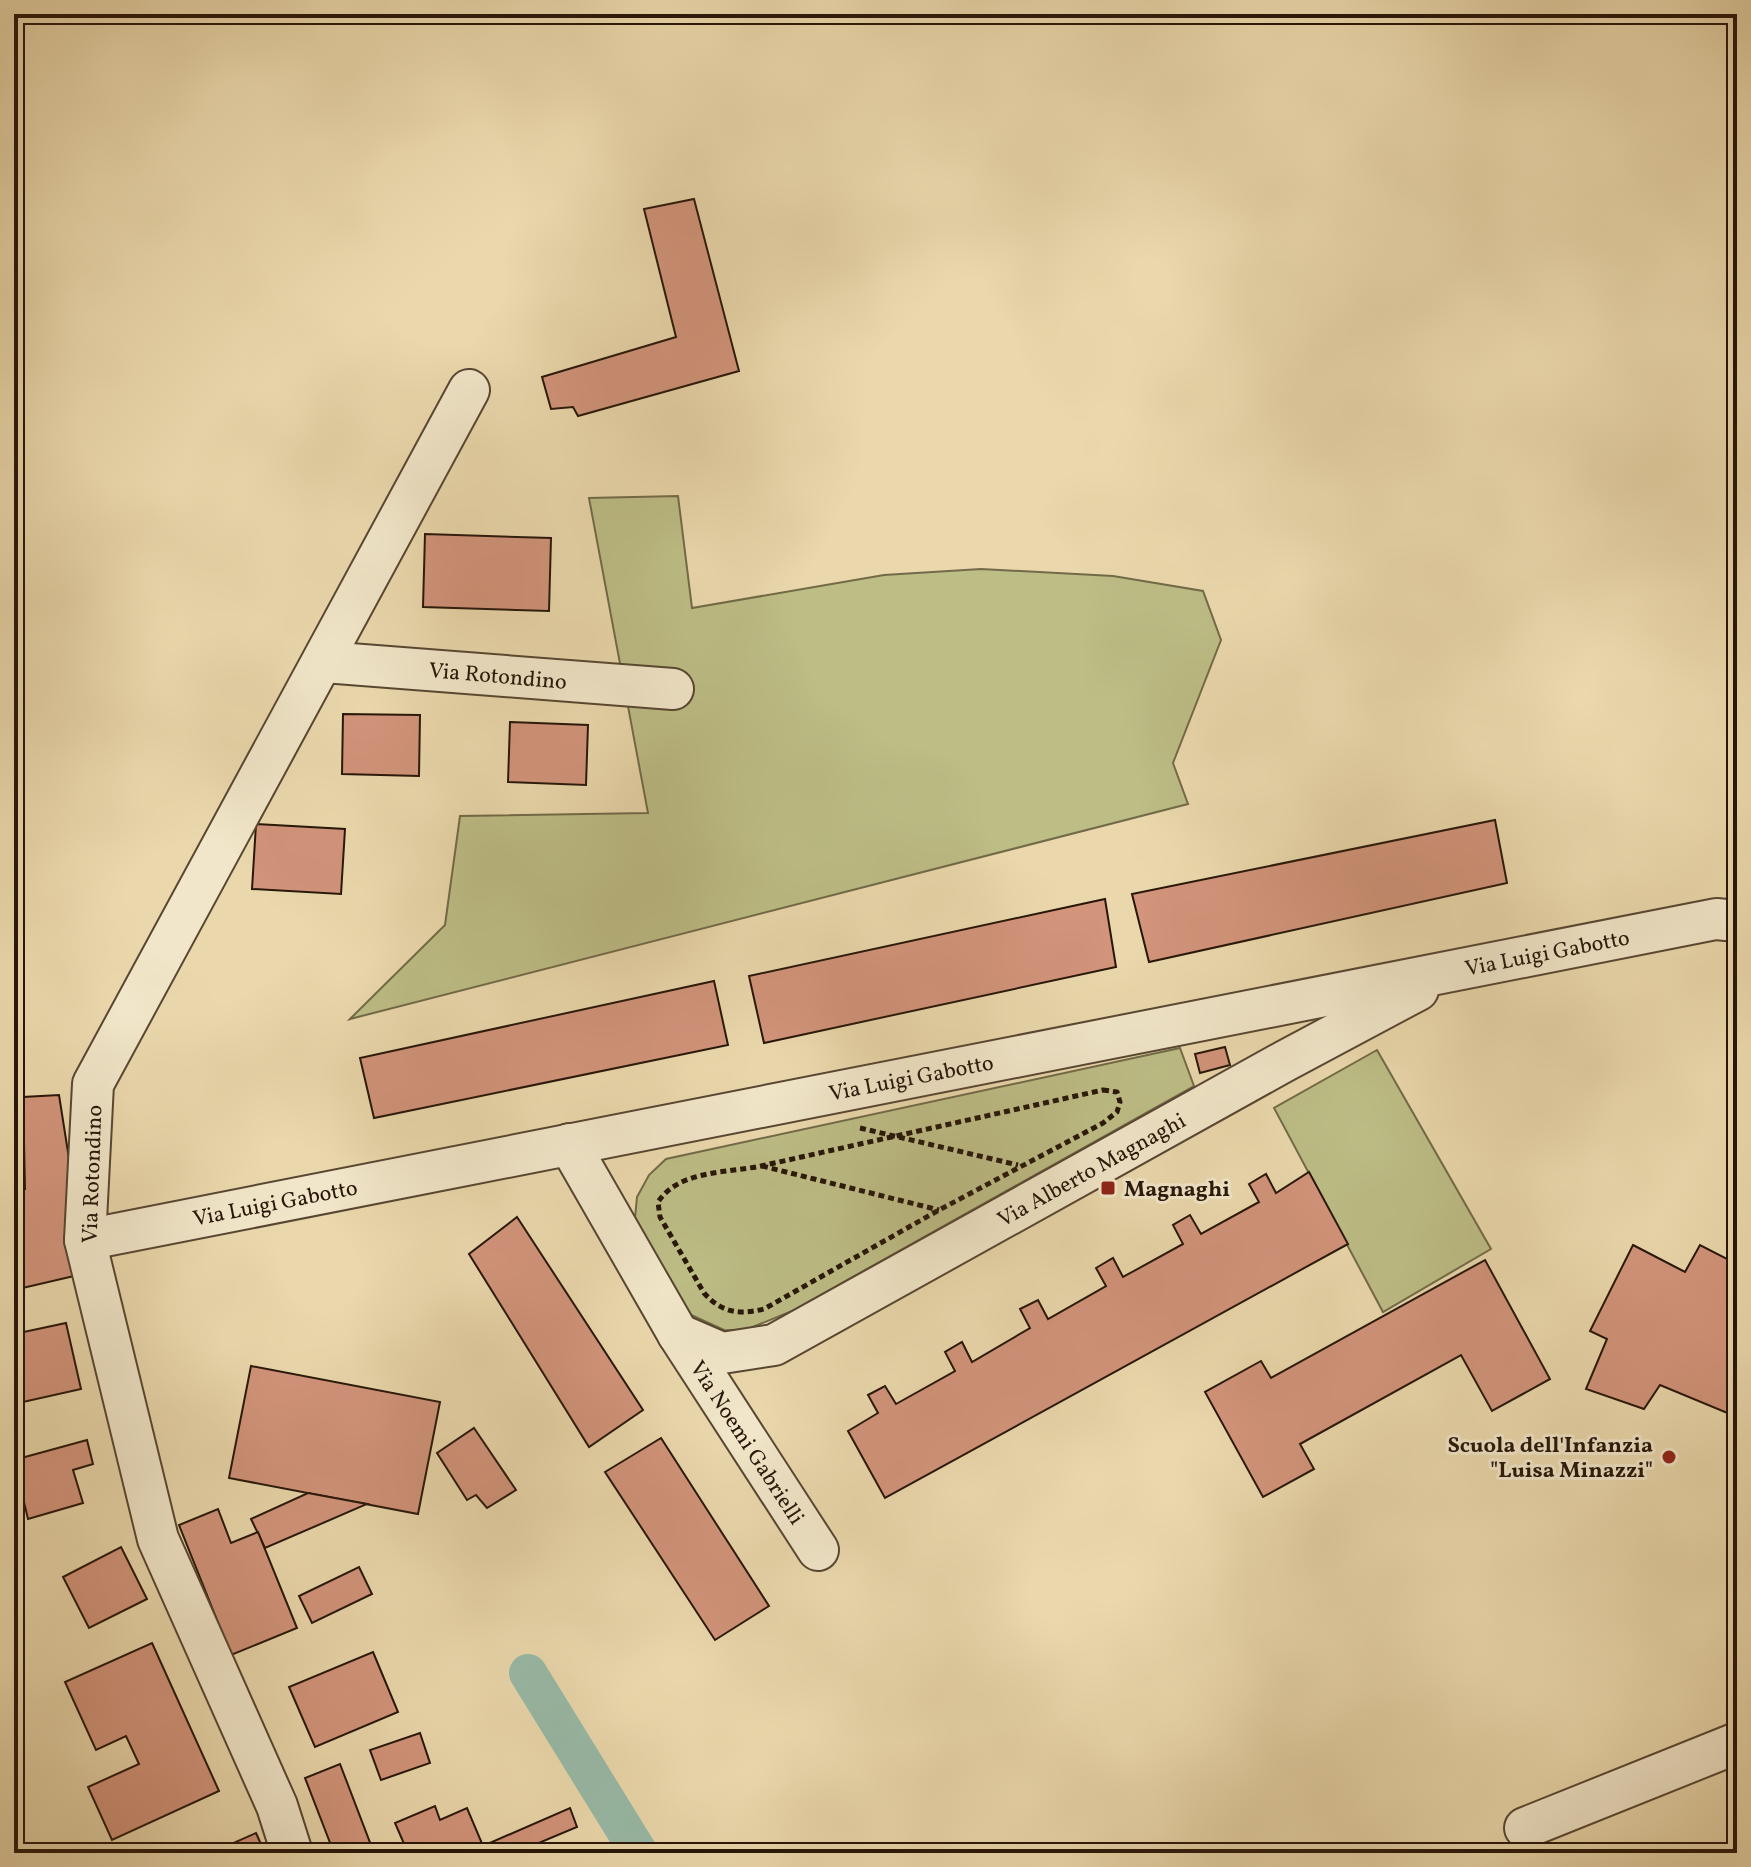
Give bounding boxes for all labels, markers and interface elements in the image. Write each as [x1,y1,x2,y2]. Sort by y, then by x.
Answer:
street label: Via Rotondino [427,656,568,699]
street label: Via Luigi Gabotto [1463,923,1632,986]
street label: Via Luigi Gabotto [827,1048,996,1111]
street label: Via Rotondino [76,1104,111,1244]
street label: Via Alberto Magnaghi [992,1106,1190,1232]
street label: Via Luigi Gabotto [191,1173,360,1236]
place label: Magnaghi [1124,1175,1230,1201]
marker: Magnaghi [1099,1179,1117,1197]
street label: Via Noemi Gabrielli [681,1355,811,1531]
place label: Scuola dell'Infanzia "Luisa Minazzi" [1447,1431,1653,1487]
marker: Scuola dell'Infanzia "Luisa Minazzi" [1660,1448,1678,1466]

